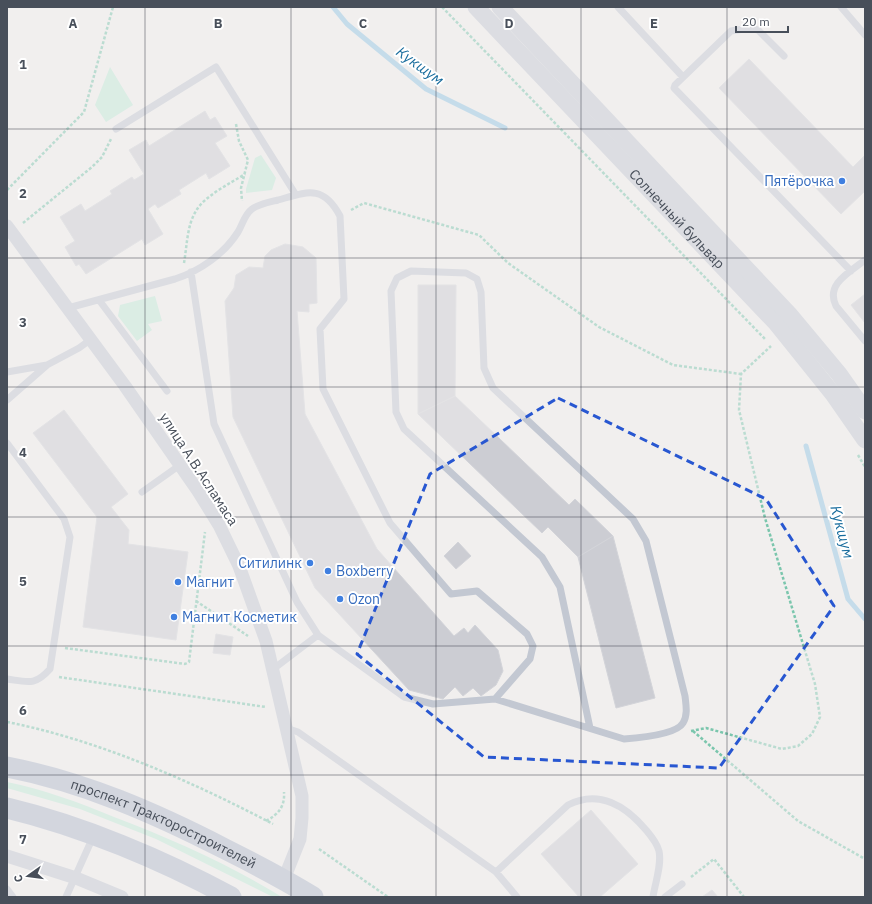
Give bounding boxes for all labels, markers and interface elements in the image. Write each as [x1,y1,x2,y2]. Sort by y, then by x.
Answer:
scale bar [736,8,788,34]
text: 20 m [742,14,770,29]
text: A [69,15,78,32]
text: B [214,15,223,32]
text: C [359,15,368,32]
text: D [504,15,514,32]
text: E [650,15,658,32]
water label: Кукшум [393,42,448,89]
text: 1 [19,56,27,73]
street label: Солнечный бульвар [625,165,729,272]
place label: Пятёрочка [764,172,835,190]
marker: Пятёрочка [837,176,847,186]
text: 2 [19,185,27,202]
text: 3 [19,314,27,331]
street label: улица А.В.Асламаса [156,409,243,529]
text: 4 [19,444,27,461]
water label: Кукшум [826,503,859,561]
place label: Ситилинк [238,554,302,572]
marker: Ситилинк [305,558,315,568]
place label: Boxberry [336,562,393,580]
marker: Boxberry [323,566,333,576]
text: 5 [19,573,27,590]
place label: Магнит [186,573,234,591]
marker: Магнит [173,577,183,587]
place label: Ozon [348,590,380,608]
marker: Ozon [335,594,345,604]
place label: Магнит Косметик [182,608,297,626]
marker: Магнит Косметик [169,612,179,622]
text: 6 [19,702,27,719]
street label: проспект Тракторостроителей [69,775,259,872]
text: 7 [19,831,27,848]
north arrow [8,856,48,896]
text: С [11,873,26,884]

